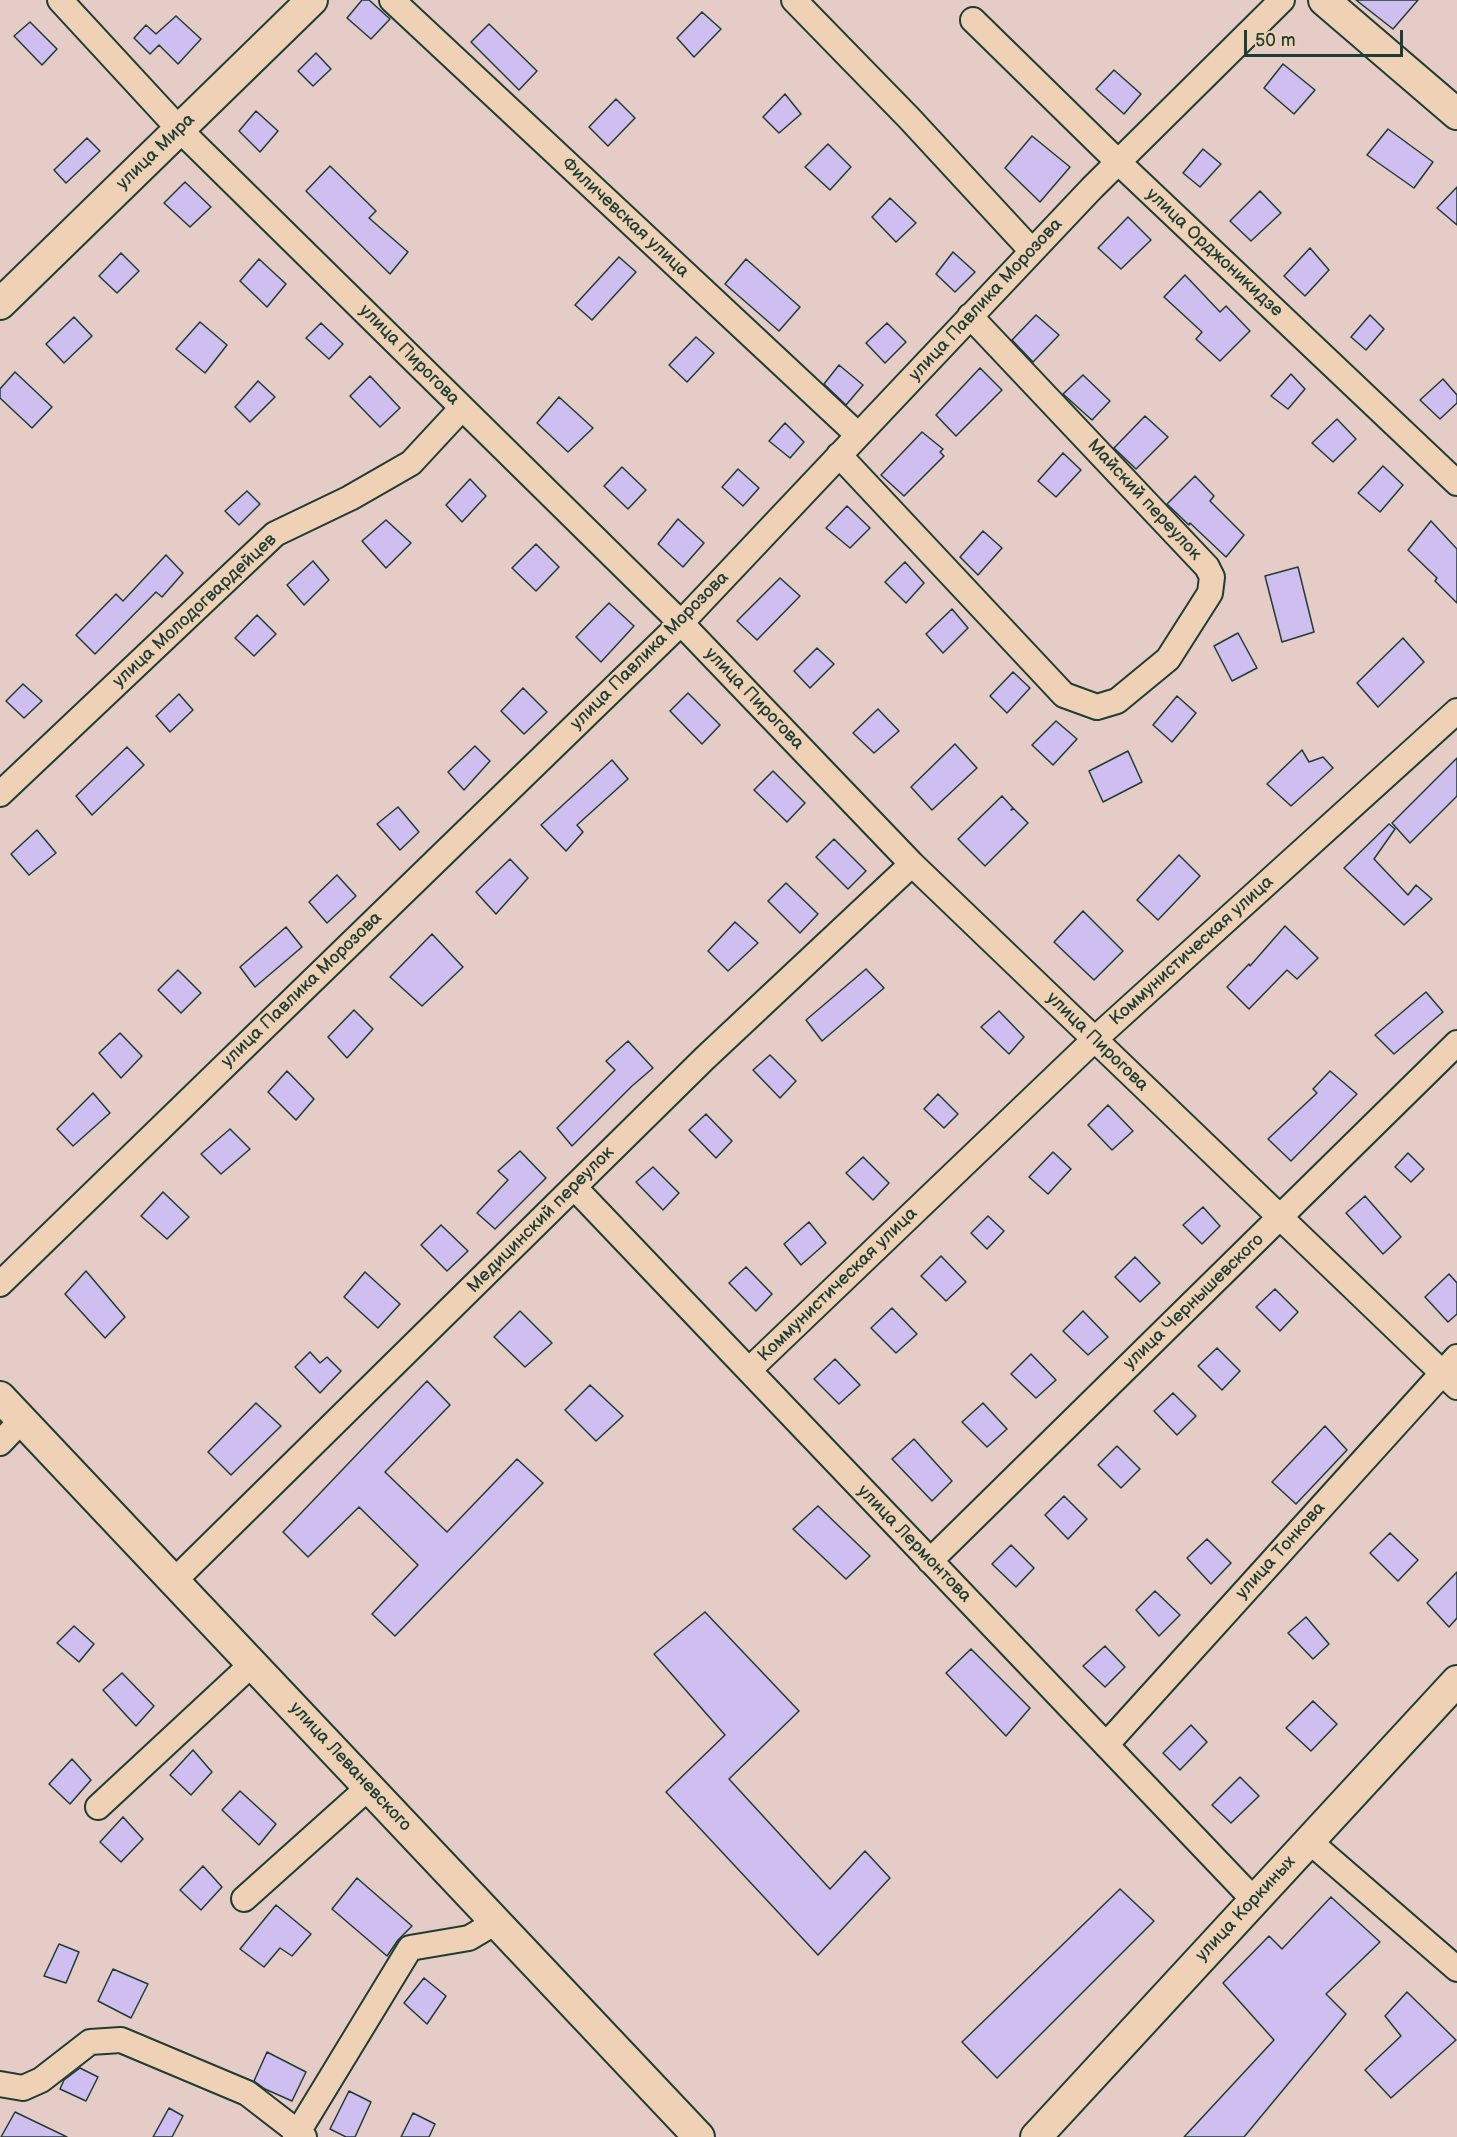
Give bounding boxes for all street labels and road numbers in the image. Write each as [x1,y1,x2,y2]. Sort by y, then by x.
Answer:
street label: улица Мира [112,109,200,195]
street label: Филичевская улица [557,153,693,283]
street label: улица Орджоникидзе [1141,184,1287,322]
street label: улица Павлика Морозова [905,214,1067,386]
street label: улица Пирогова [354,300,464,410]
street label: Майский переулок [1082,435,1206,565]
street label: улица Молодогвардейцев [108,529,282,693]
street label: улица Павлика Морозова [566,567,734,735]
street label: улица Пирогова [700,643,808,755]
street label: Коммунистическая улица [1106,872,1278,1030]
street label: улица Павлика Морозова [217,908,387,1072]
street label: улица Пирогова [1041,988,1153,1096]
street label: Медицинский переулок [463,1142,619,1298]
street label: Коммунистическая улица [754,1203,922,1367]
street label: улица Чернышевского [1119,1229,1269,1375]
street label: улица Лермонтова [852,1481,976,1607]
street label: улица Тонкова [1232,1498,1330,1604]
street label: улица Леваневского [284,1698,416,1836]
street label: улица Коркиных [1191,1852,1301,1966]

